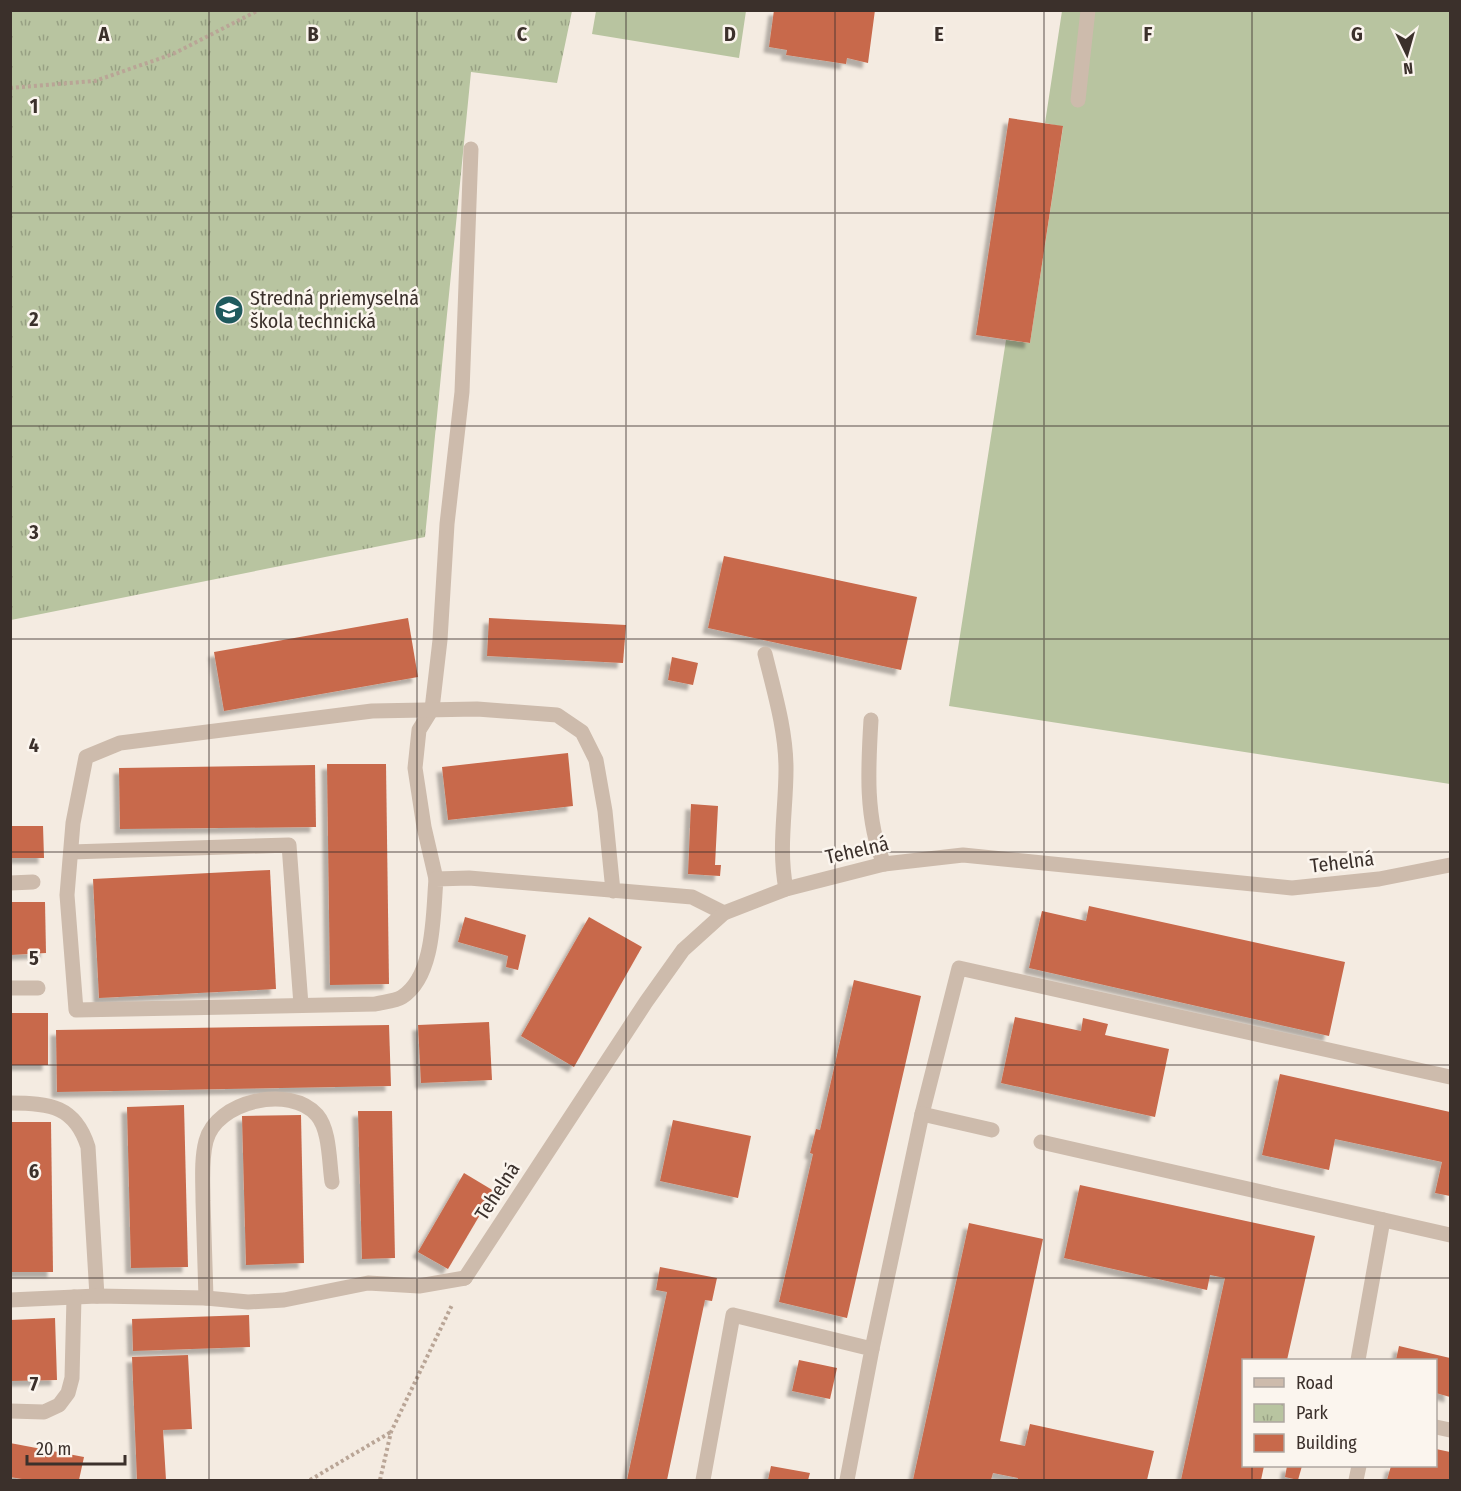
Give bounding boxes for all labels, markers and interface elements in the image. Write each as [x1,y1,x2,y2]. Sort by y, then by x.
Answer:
text: A [98,22,111,46]
text: B [307,22,319,46]
text: C [517,22,528,46]
text: D [724,22,736,46]
text: E [934,22,944,46]
text: F [1144,22,1153,46]
text: G [1351,22,1363,46]
north arrow [1377,24,1437,84]
text: N [1403,59,1414,78]
text: 1 [30,94,38,118]
place label: Stredná priemyselná škola technická [250,286,419,333]
school or university icon: Stredná priemyselná škola technická [213,294,245,326]
text: 2 [28,307,39,331]
text: 3 [28,520,39,544]
text: 4 [29,733,39,757]
street label: Tehelná [823,831,891,869]
street label: Tehelná [1309,846,1375,878]
text: 5 [29,946,39,970]
street label: Tehelná [469,1158,525,1224]
text: 6 [29,1159,39,1183]
legend [1242,1359,1437,1467]
text: 7 [30,1372,39,1396]
text: Road [1296,1372,1333,1394]
text: Park [1296,1402,1329,1424]
scale bar [27,1428,124,1466]
text: Building [1296,1432,1357,1454]
text: 20 m [36,1438,71,1460]

